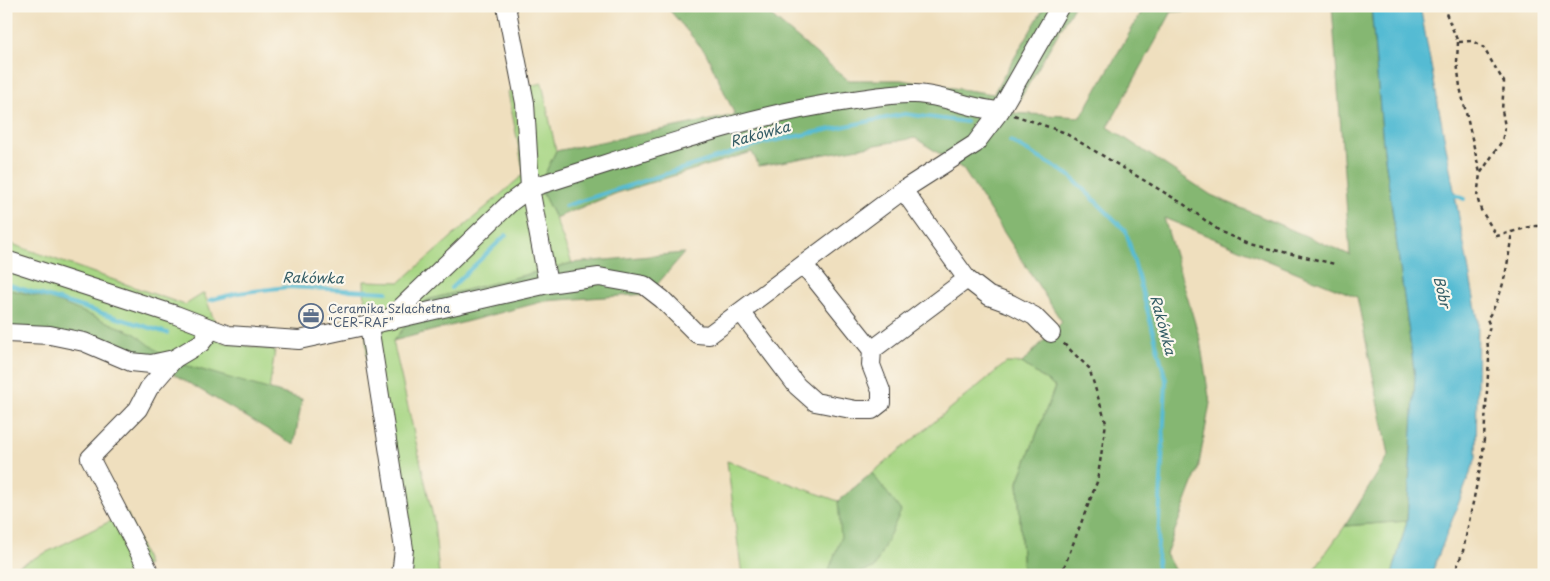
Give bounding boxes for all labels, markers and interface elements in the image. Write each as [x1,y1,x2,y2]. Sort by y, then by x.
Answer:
water label: Rakówka [728,115,793,152]
water label: Rakówka [282,266,345,289]
water label: Bóbr [1429,274,1457,312]
water label: Rakówka [1145,293,1182,358]
place label: Ceramika Szlachetna "CER-RAF" [328,299,451,331]
office icon: Ceramika Szlachetna "CER-RAF" [298,303,324,329]

